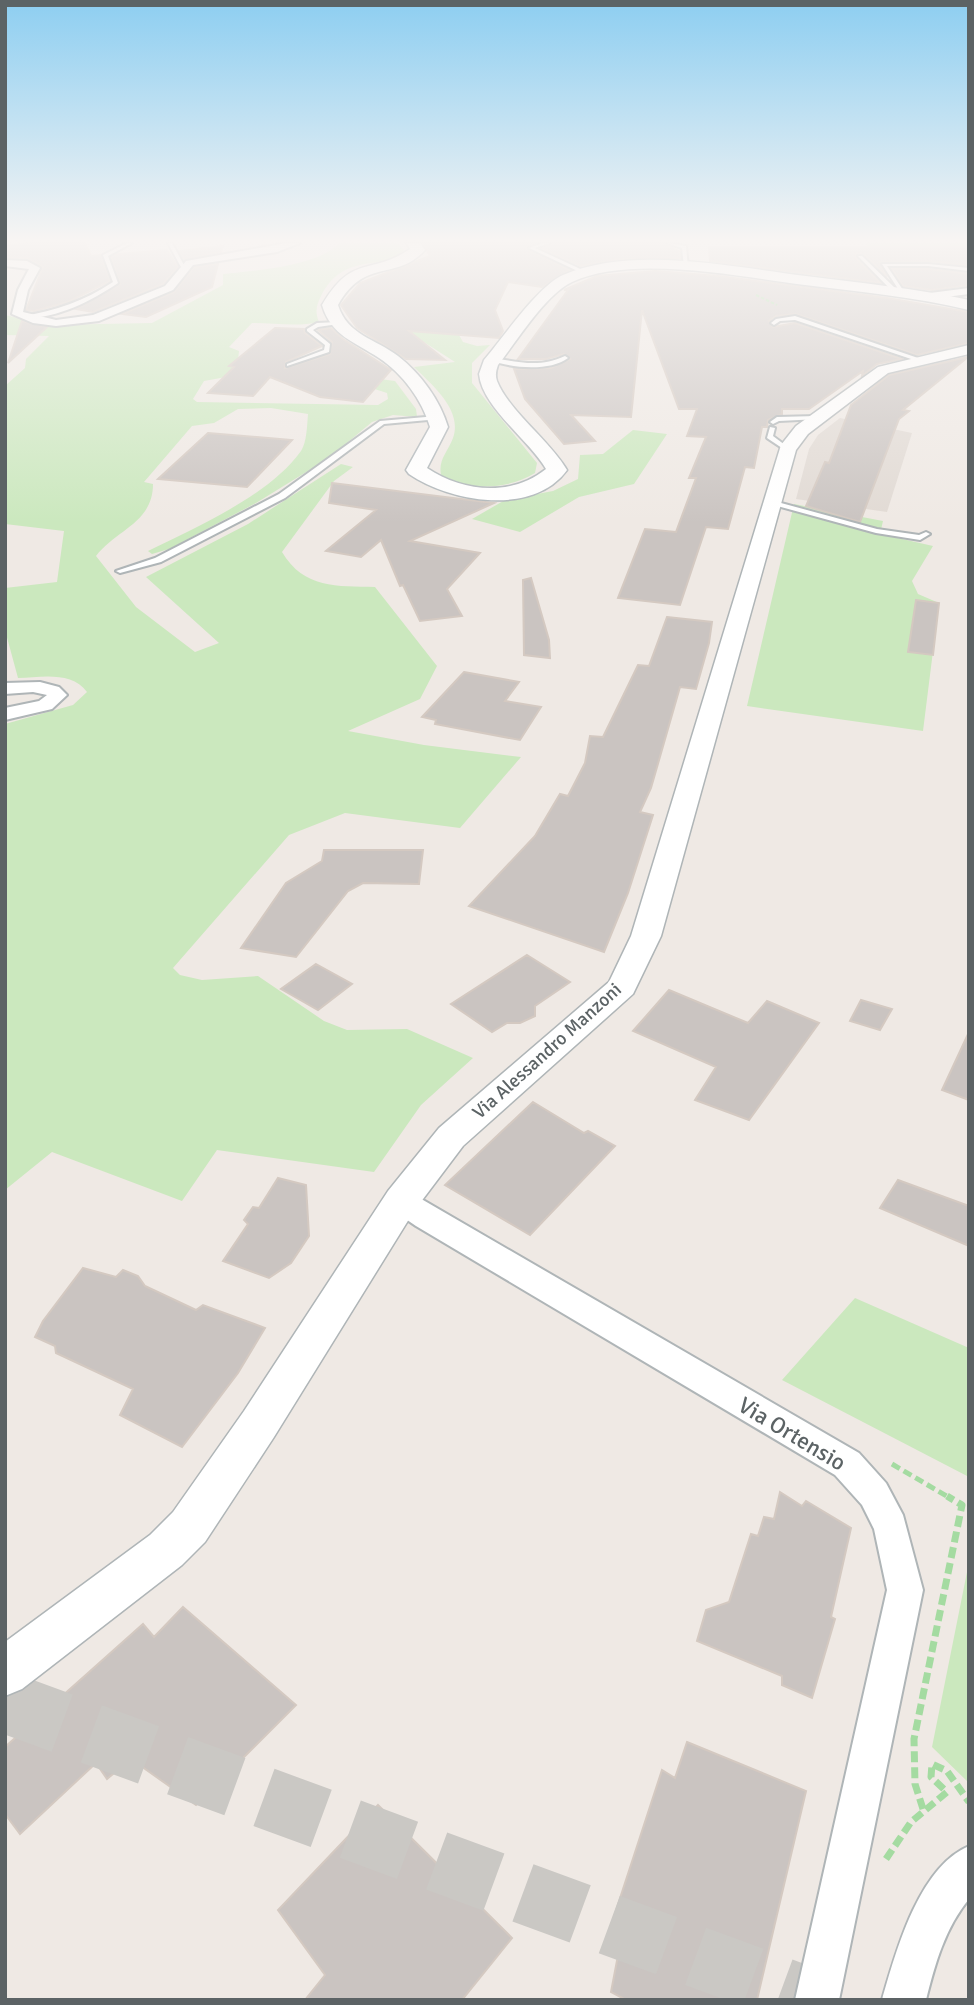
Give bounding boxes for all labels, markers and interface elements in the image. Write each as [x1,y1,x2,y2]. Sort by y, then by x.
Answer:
street label: Via Alessandro Manzoni [467,978,627,1124]
street label: Via Ortensio [733,1391,851,1477]

